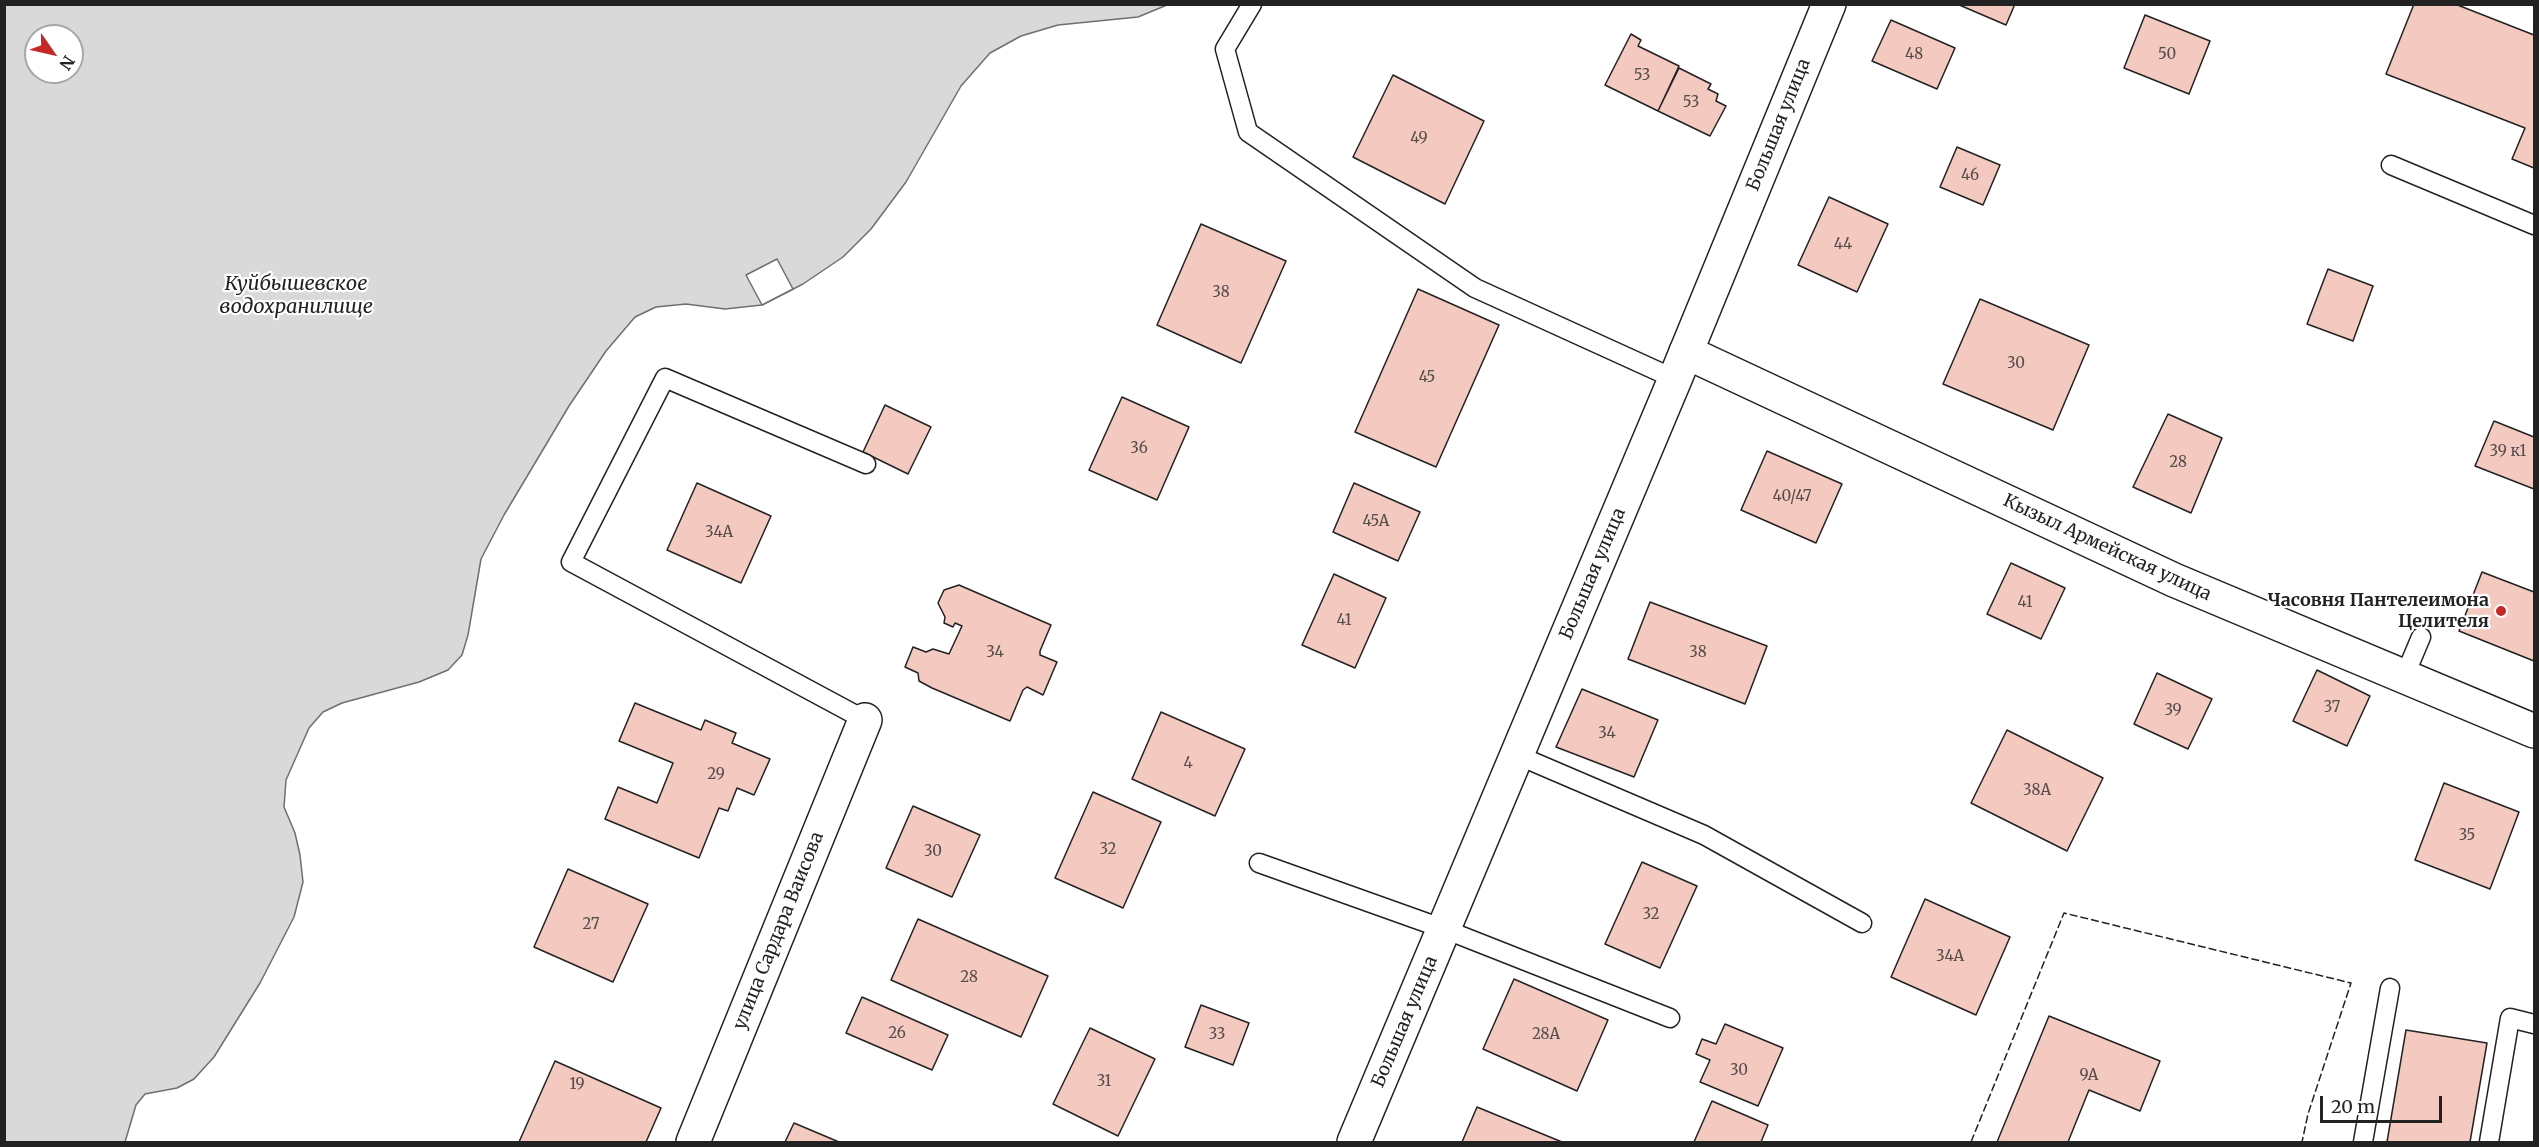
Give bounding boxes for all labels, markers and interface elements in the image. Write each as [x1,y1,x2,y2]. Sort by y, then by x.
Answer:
north arrow [24,24,84,84]
house number: 48 [1905,46,1923,64]
house number: 50 [2158,46,2176,64]
text: N [55,52,79,74]
street label: Большая улица [1743,56,1815,194]
house number: 53 [1634,67,1650,85]
house number: 53 [1683,94,1699,112]
house number: 49 [1410,130,1428,148]
house number: 46 [1961,167,1979,185]
house number: 44 [1834,236,1852,254]
water label: Куйбышевское водохранилище [219,272,373,319]
house number: 38 [1212,284,1230,302]
house number: 30 [2007,355,2025,373]
house number: 45 [1419,369,1435,387]
house number: 36 [1130,440,1148,458]
house number: 39 к1 [2490,443,2526,461]
house number: 28 [2169,454,2187,472]
house number: 40/47 [1773,488,1811,506]
street label: Кызыл Армейская улица [1999,490,2215,606]
street label: Большая улица [1556,505,1630,643]
house number: 45А [1363,513,1389,531]
house number: 34А [705,524,733,542]
place label: Часовня Пантелеимона Целителя [2268,590,2489,632]
house number: 41 [2018,594,2032,612]
marker: Часовня Пантелеимона Целителя [2494,604,2508,618]
house number: 41 [1337,612,1351,630]
house number: 34 [986,644,1004,662]
house number: 38 [1689,644,1707,662]
house number: 37 [2324,699,2340,717]
house number: 39 [2164,702,2182,720]
house number: 34 [1598,725,1616,743]
house number: 4 [1183,755,1193,773]
house number: 29 [707,766,725,784]
house number: 38А [2023,782,2051,800]
house number: 35 [2459,827,2475,845]
street label: улица Сардара Ваисова [729,829,829,1033]
house number: 32 [1099,841,1117,859]
house number: 30 [924,843,942,861]
house number: 32 [1642,906,1660,924]
house number: 27 [583,916,599,934]
house number: 34А [1936,948,1964,966]
street label: Большая улица [1368,953,1442,1091]
house number: 28 [960,969,978,987]
house number: 26 [888,1025,906,1043]
house number: 33 [1209,1026,1225,1044]
house number: 28А [1532,1026,1560,1044]
house number: 30 [1730,1062,1748,1080]
house number: 9А [2080,1067,2098,1085]
house number: 31 [1097,1073,1111,1091]
house number: 19 [569,1076,585,1094]
scale bar [2323,1084,2444,1122]
text: 20 m [2331,1095,2375,1118]

